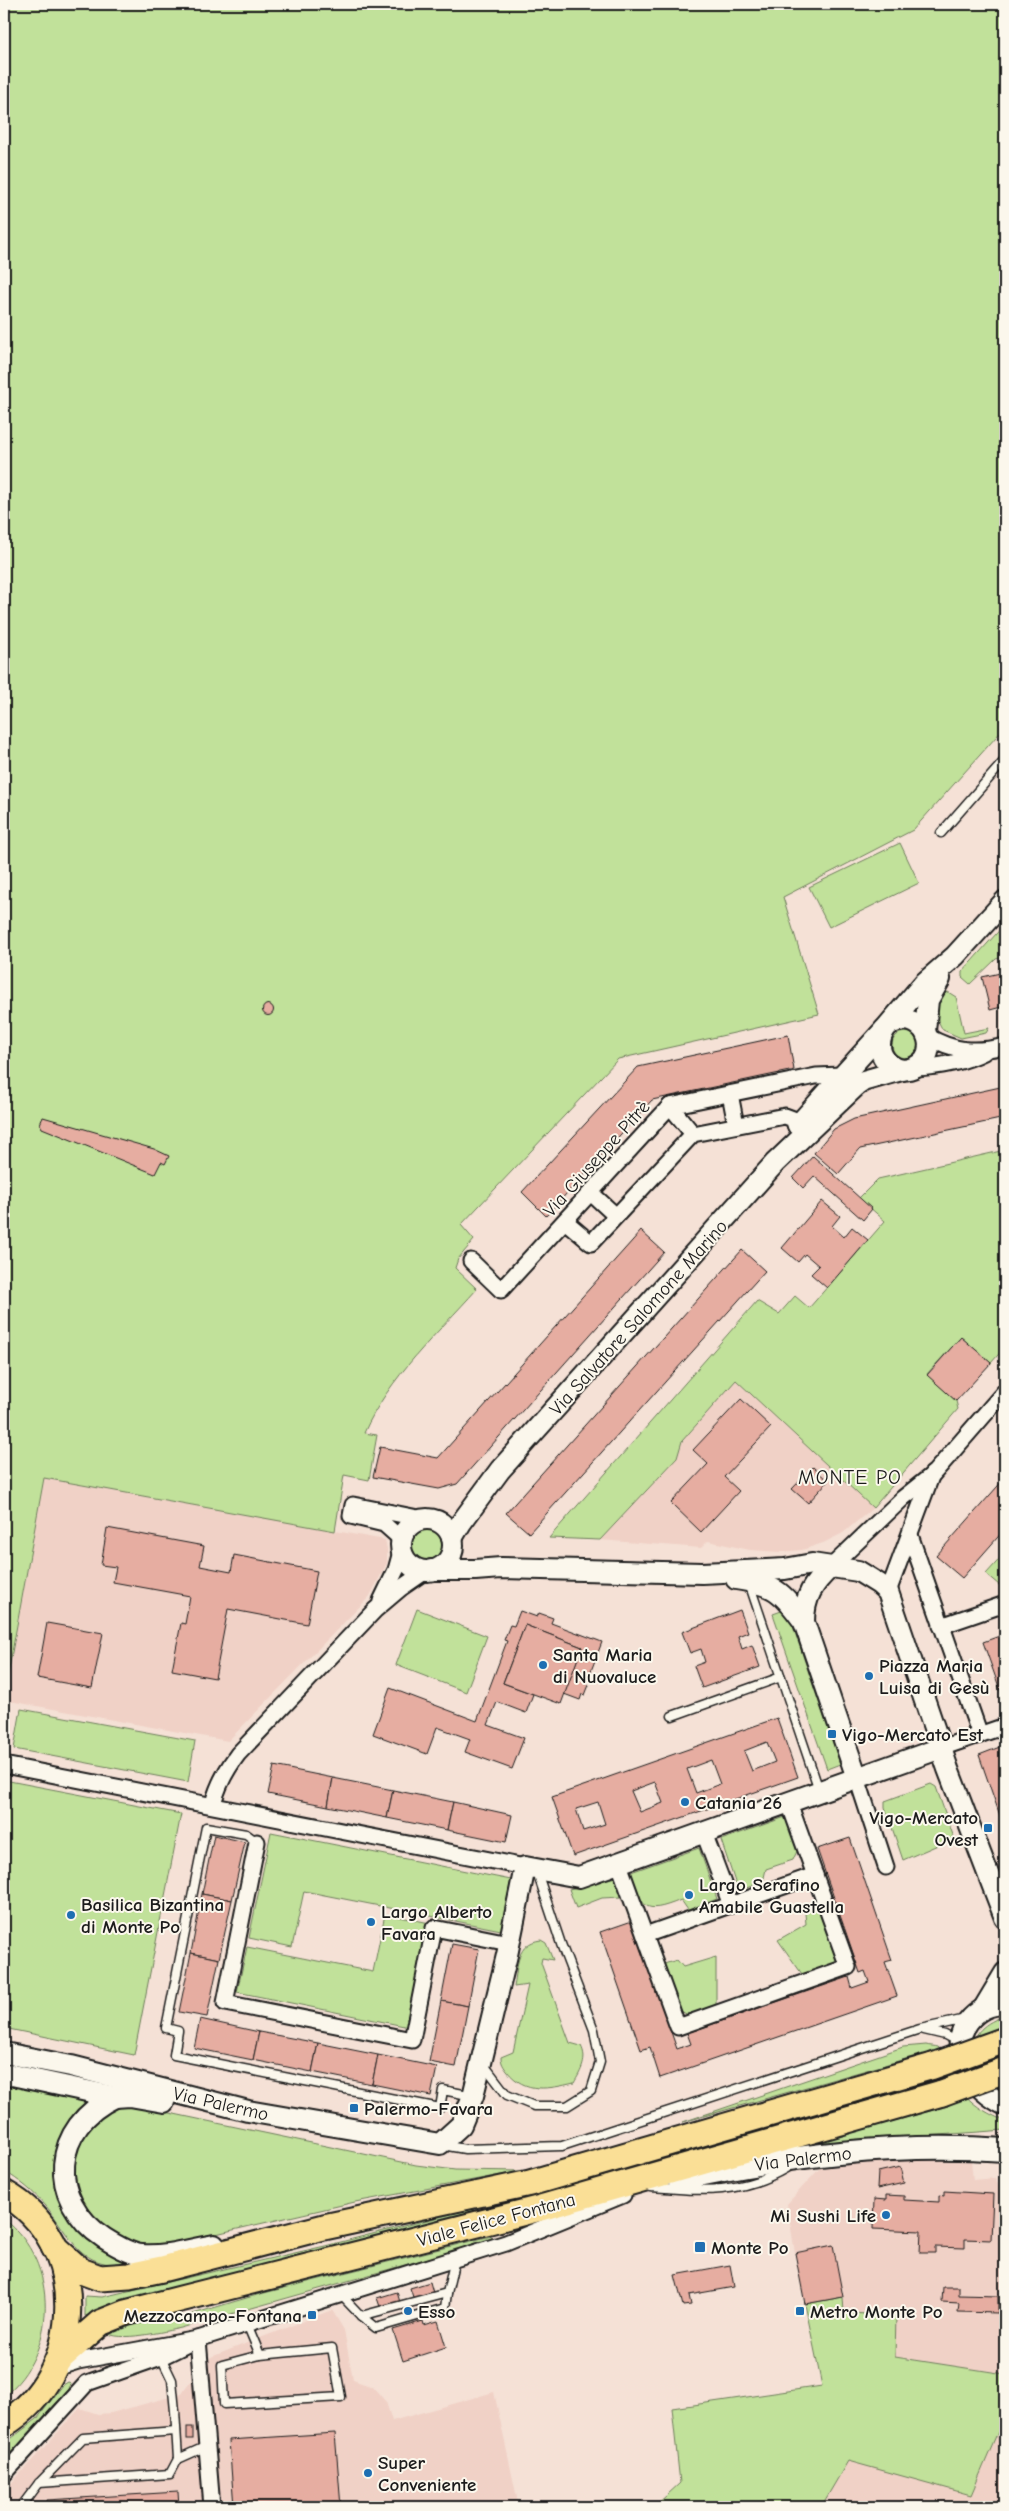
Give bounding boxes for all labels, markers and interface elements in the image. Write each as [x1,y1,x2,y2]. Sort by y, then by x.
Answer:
street label: Via Giuseppe Pitrè [539,1096,655,1221]
street label: Via Salvatore Salomone Marino [545,1215,732,1420]
district label: MONTE PO [798,1466,902,1489]
place label: Santa Maria di Nuovaluce [553,1644,656,1688]
place label: Piazza Maria Luisa di Gesù [879,1655,990,1699]
marker: Santa Maria di Nuovaluce [537,1659,549,1671]
marker: Piazza Maria Luisa di Gesù [863,1670,875,1682]
place label: Vigo-Mercato Est [842,1724,984,1746]
marker: Vigo-Mercato Est [826,1728,838,1740]
place label: Catania 26 [695,1792,782,1814]
marker: Catania 26 [679,1796,691,1808]
place label: Vigo-Mercato Ovest [869,1807,979,1851]
marker: Vigo-Mercato Ovest [982,1822,994,1834]
place label: Largo Serafino Amabile Guastella [699,1874,844,1918]
marker: Largo Serafino Amabile Guastella [683,1889,695,1901]
place label: Basilica Bizantina di Monte Po [81,1894,224,1938]
place label: Largo Alberto Favara [381,1901,492,1945]
marker: Basilica Bizantina di Monte Po [65,1909,77,1921]
marker: Largo Alberto Favara [365,1916,377,1928]
street label: Via Palermo [171,2082,271,2126]
place label: Palermo-Favara [364,2098,493,2120]
marker: Palermo-Favara [348,2102,360,2114]
street label: Via Palermo [754,2142,853,2176]
street label: Viale Felice Fontana [415,2188,578,2252]
place label: Mi Sushi Life [770,2205,876,2227]
marker: Mi Sushi Life [880,2209,892,2221]
place label: Monte Po [711,2237,789,2259]
marker: Monte Po [693,2240,707,2254]
place label: Esso [418,2301,455,2323]
place label: Metro Monte Po [810,2301,943,2323]
place label: Mezzocampo-Fontana [124,2305,302,2327]
marker: Esso [402,2305,414,2317]
marker: Metro Monte Po [794,2305,806,2317]
marker: Mezzocampo-Fontana [306,2309,318,2321]
place label: Super Conveniente [378,2452,476,2496]
marker: Super Conveniente [362,2467,374,2479]

